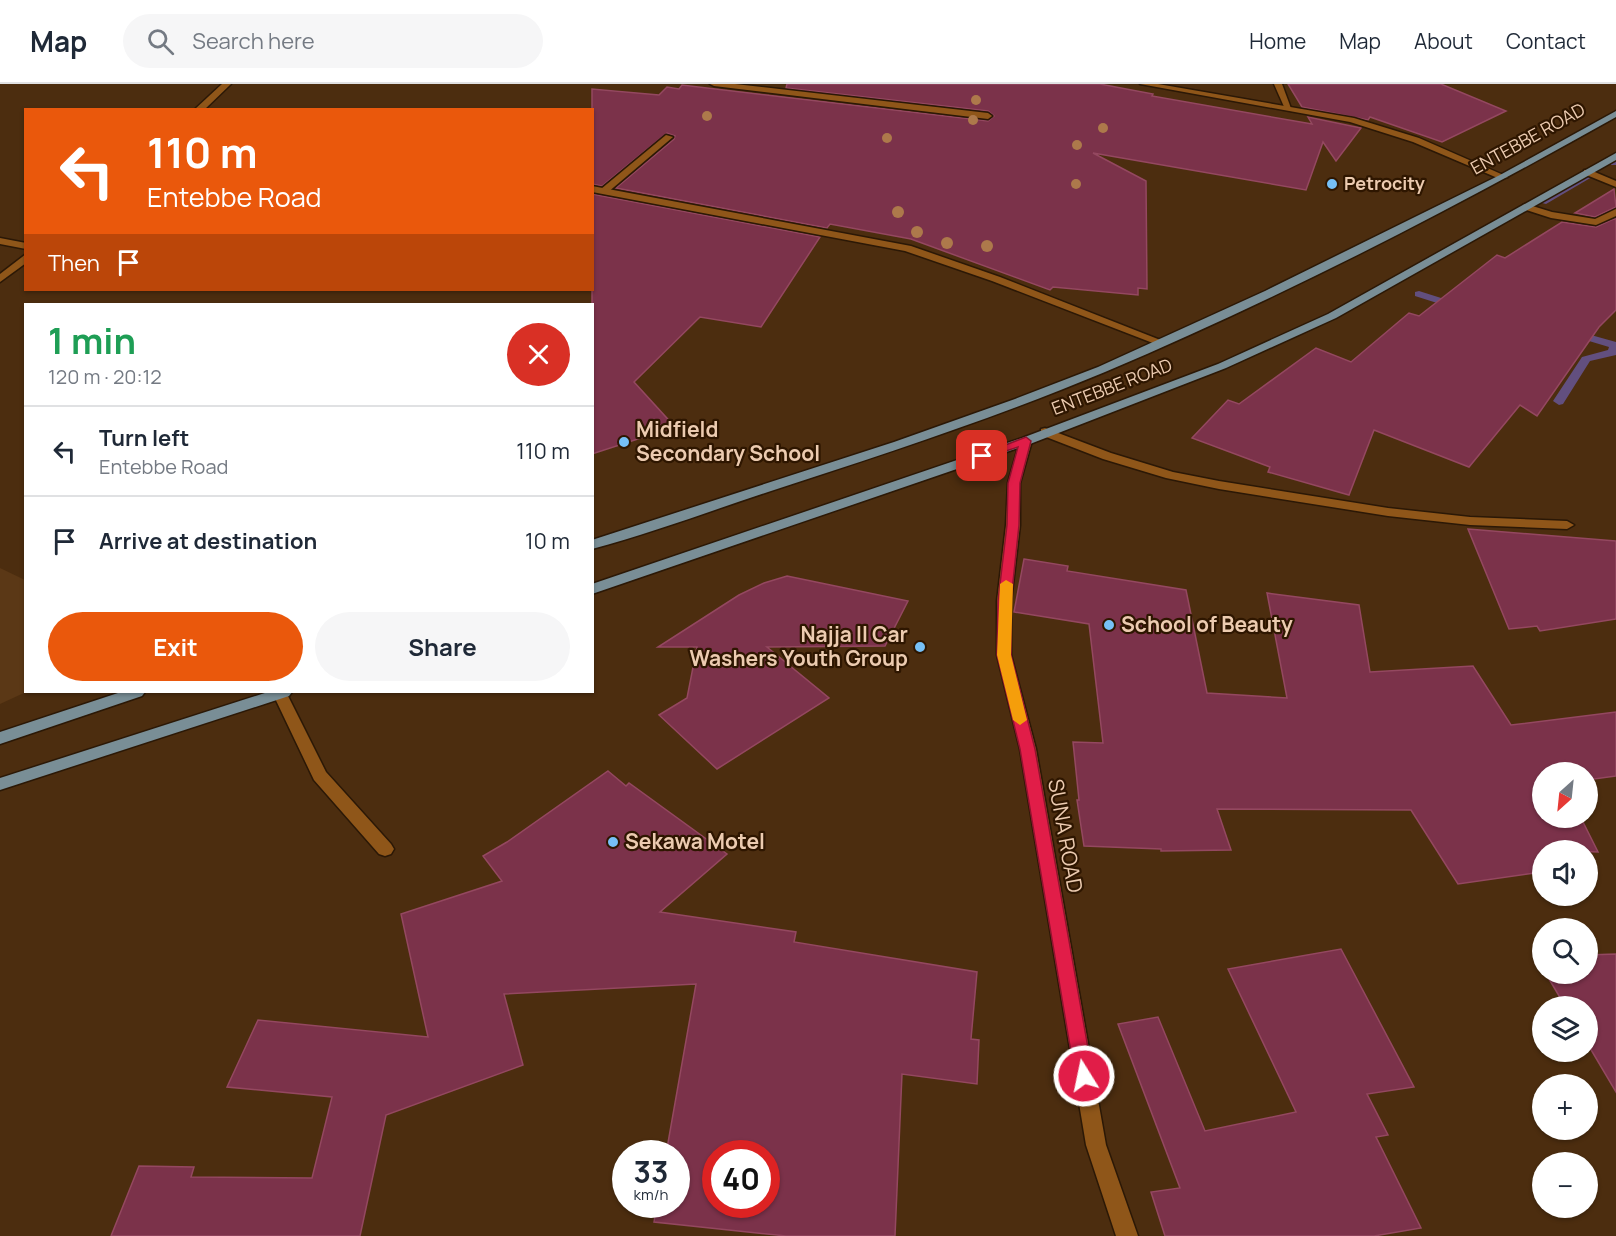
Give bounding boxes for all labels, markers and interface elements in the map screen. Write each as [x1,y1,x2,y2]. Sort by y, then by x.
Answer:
search box [123,14,543,68]
text: Map [30,22,87,60]
icon: search [144,25,177,58]
text: Search here [192,26,315,56]
text: Home [1249,27,1306,55]
text: Map [1339,27,1381,55]
text: About [1414,27,1473,55]
text: Contact [1506,27,1586,55]
street label: ENTEBBE ROAD [1466,97,1589,179]
text: 110 m [147,123,258,181]
icon: left [48,132,126,210]
place label: Petrocity [1344,171,1425,195]
marker: Petrocity [1325,177,1339,191]
text: Entebbe Road [147,178,322,215]
icon: arrive [112,246,145,279]
text: Then [48,248,100,278]
text: 1 min [48,316,136,365]
button: close [507,323,570,386]
street label: ENTEBBE ROAD [1048,352,1175,420]
text: 120 m · 20:12 [48,363,162,390]
place label: Midfield Secondary School [636,415,820,467]
text: Turn left [99,423,189,453]
pin [956,430,1007,481]
icon: left [48,435,81,468]
marker: Midfield Secondary School [617,435,631,449]
text: 110 m [516,436,570,466]
icon: arrive [965,439,998,472]
text: Entebbe Road [99,453,228,480]
icon: arrive [48,525,81,558]
text: Arrive at destination [99,526,317,556]
text: 10 m [525,526,570,556]
place label: School of Beauty [1121,610,1293,638]
button: Exit [48,612,303,681]
button: Share [315,612,570,681]
marker: School of Beauty [1102,618,1116,632]
place label: Najja II Car Washers Youth Group [689,620,908,672]
marker: Najja II Car Washers Youth Group [913,640,927,654]
north arrow [1532,762,1598,828]
map controls [1532,762,1598,1218]
street label: SUNA ROAD [1042,777,1090,895]
place label: Sekawa Motel [625,827,765,855]
marker: Sekawa Motel [606,835,620,849]
button: sound [1532,840,1598,906]
button: search [1532,918,1598,984]
button: layers [1532,996,1598,1062]
position arrow [1052,1044,1116,1108]
button: + [1532,1074,1598,1140]
speed limit sign: 40 [702,1140,780,1218]
text: 33 [634,1151,668,1192]
button: − [1532,1152,1598,1218]
text: km/h [634,1184,668,1205]

